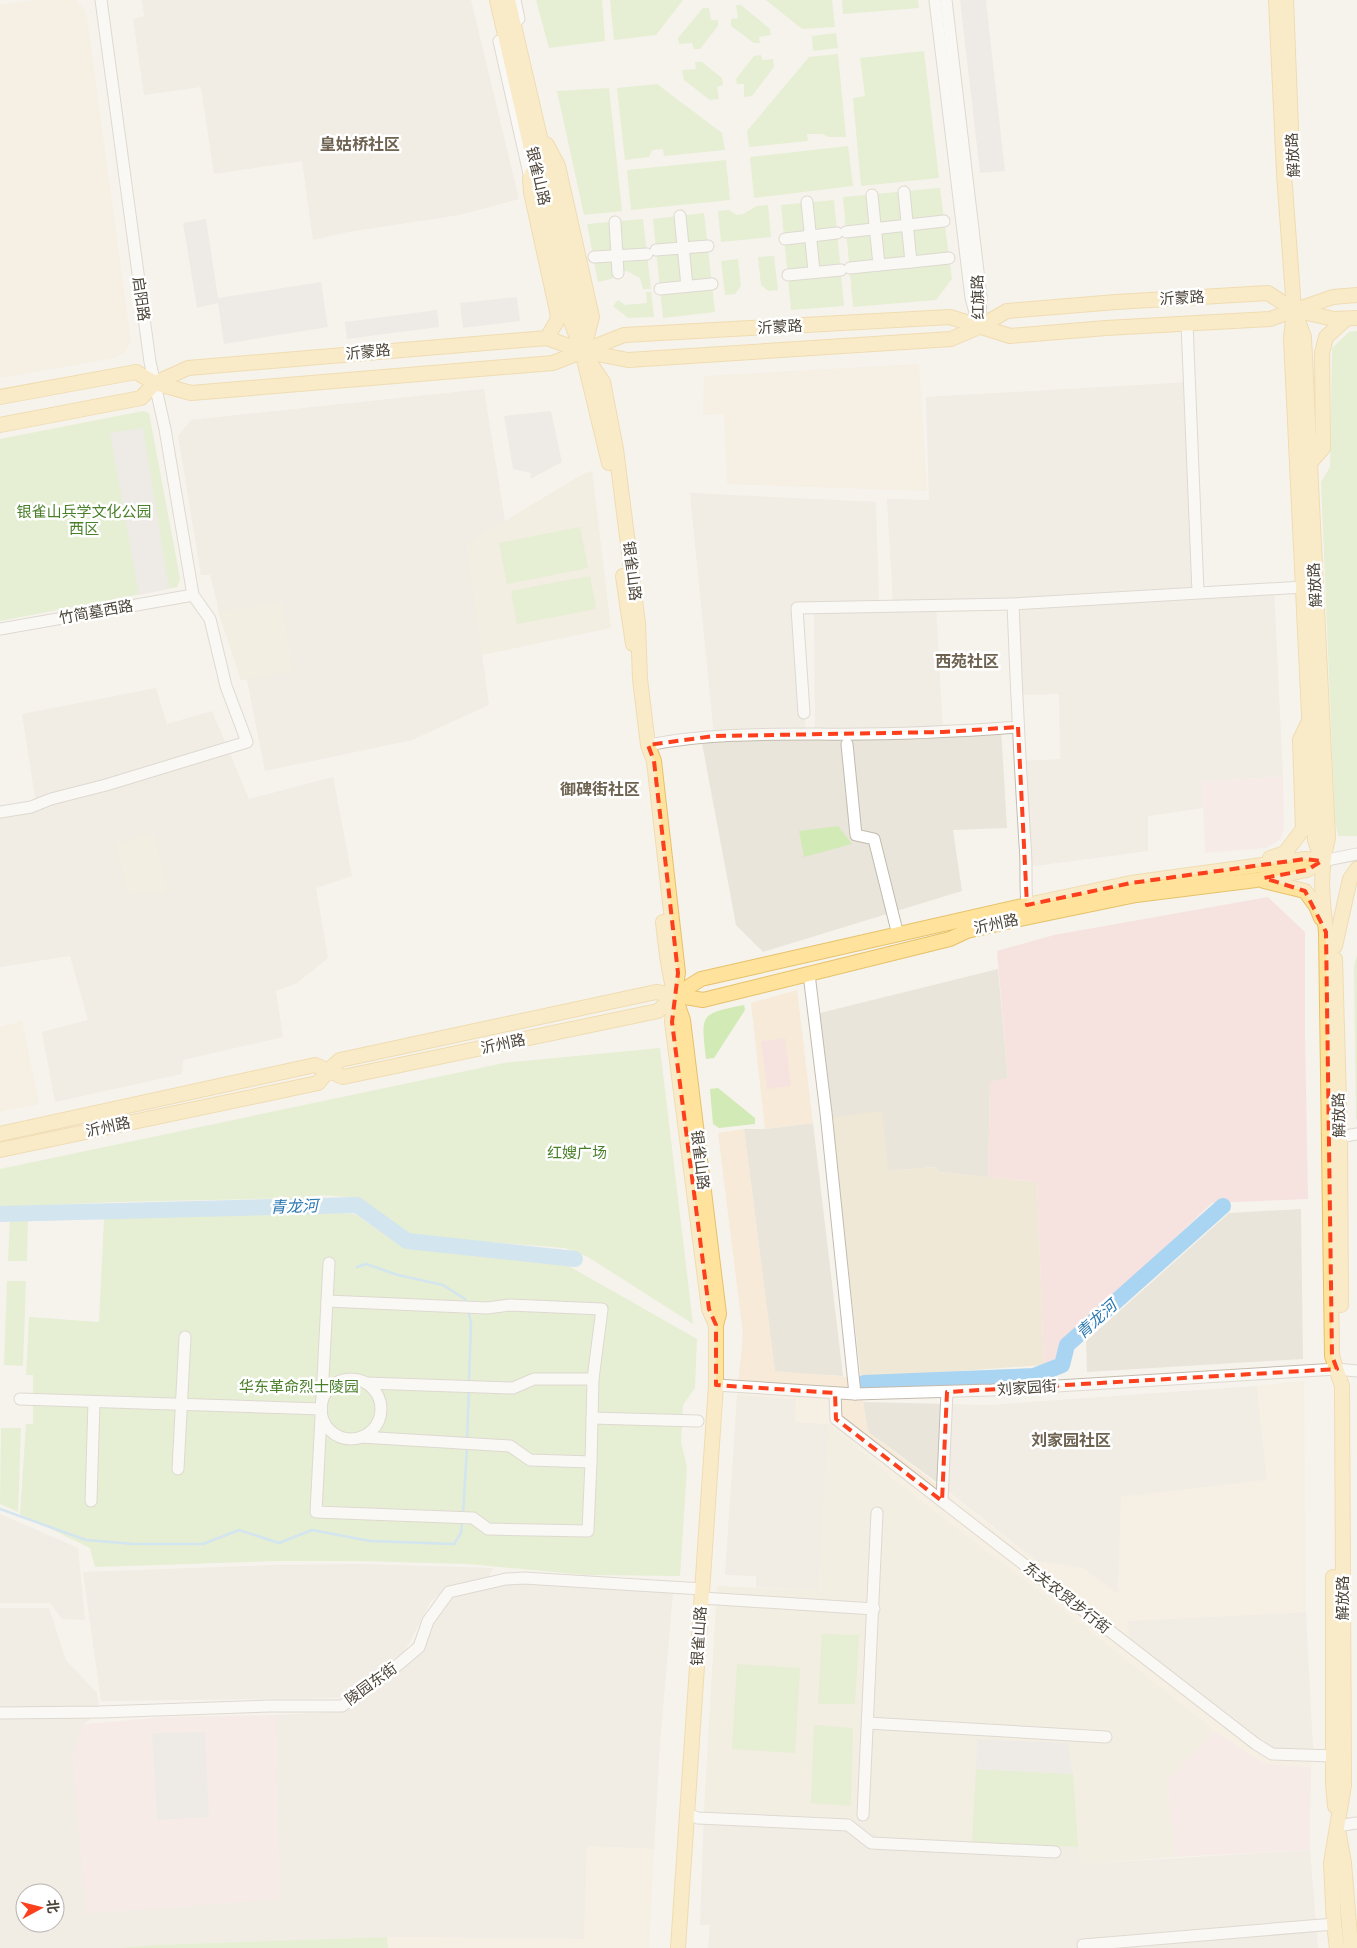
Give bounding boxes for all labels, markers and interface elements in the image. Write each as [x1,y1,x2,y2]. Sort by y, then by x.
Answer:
street label: 解放路 [1282,132,1302,178]
district label: 皇姑桥社区 [320,134,400,153]
street label: 银雀山路 [523,145,554,207]
street label: 红旗路 [968,274,986,320]
street label: 启阳路 [130,275,154,322]
street label: 沂蒙路 [1159,287,1205,307]
street label: 沂蒙路 [757,316,803,336]
street label: 沂蒙路 [345,340,391,362]
park label: 银雀山兵学文化公园 西区 [16,502,152,537]
street label: 银雀山路 [620,540,646,602]
street label: 解放路 [1304,562,1324,608]
street label: 竹简墓西路 [57,596,134,626]
district label: 西苑社区 [935,651,999,670]
district label: 御碑街社区 [560,779,640,798]
street label: 沂州路 [972,910,1020,937]
street label: 沂州路 [479,1030,527,1057]
street label: 解放路 [1329,1092,1347,1138]
street label: 沂州路 [84,1113,132,1140]
street label: 银雀山路 [688,1129,714,1191]
park label: 红嫂广场 [547,1143,607,1161]
water label: 青龙河 [270,1195,321,1216]
water label: 青龙河 [1071,1294,1122,1342]
street label: 刘家园街 [996,1376,1057,1398]
park label: 华东革命烈士陵园 [239,1377,359,1395]
district label: 刘家园社区 [1031,1430,1111,1449]
street label: 东关农贸步行街 [1021,1558,1115,1637]
street label: 解放路 [1333,1575,1351,1621]
street label: 银雀山路 [687,1605,709,1666]
street label: 陵园东街 [341,1658,400,1708]
north arrow [15,1883,65,1933]
text: 北 [44,1898,63,1914]

